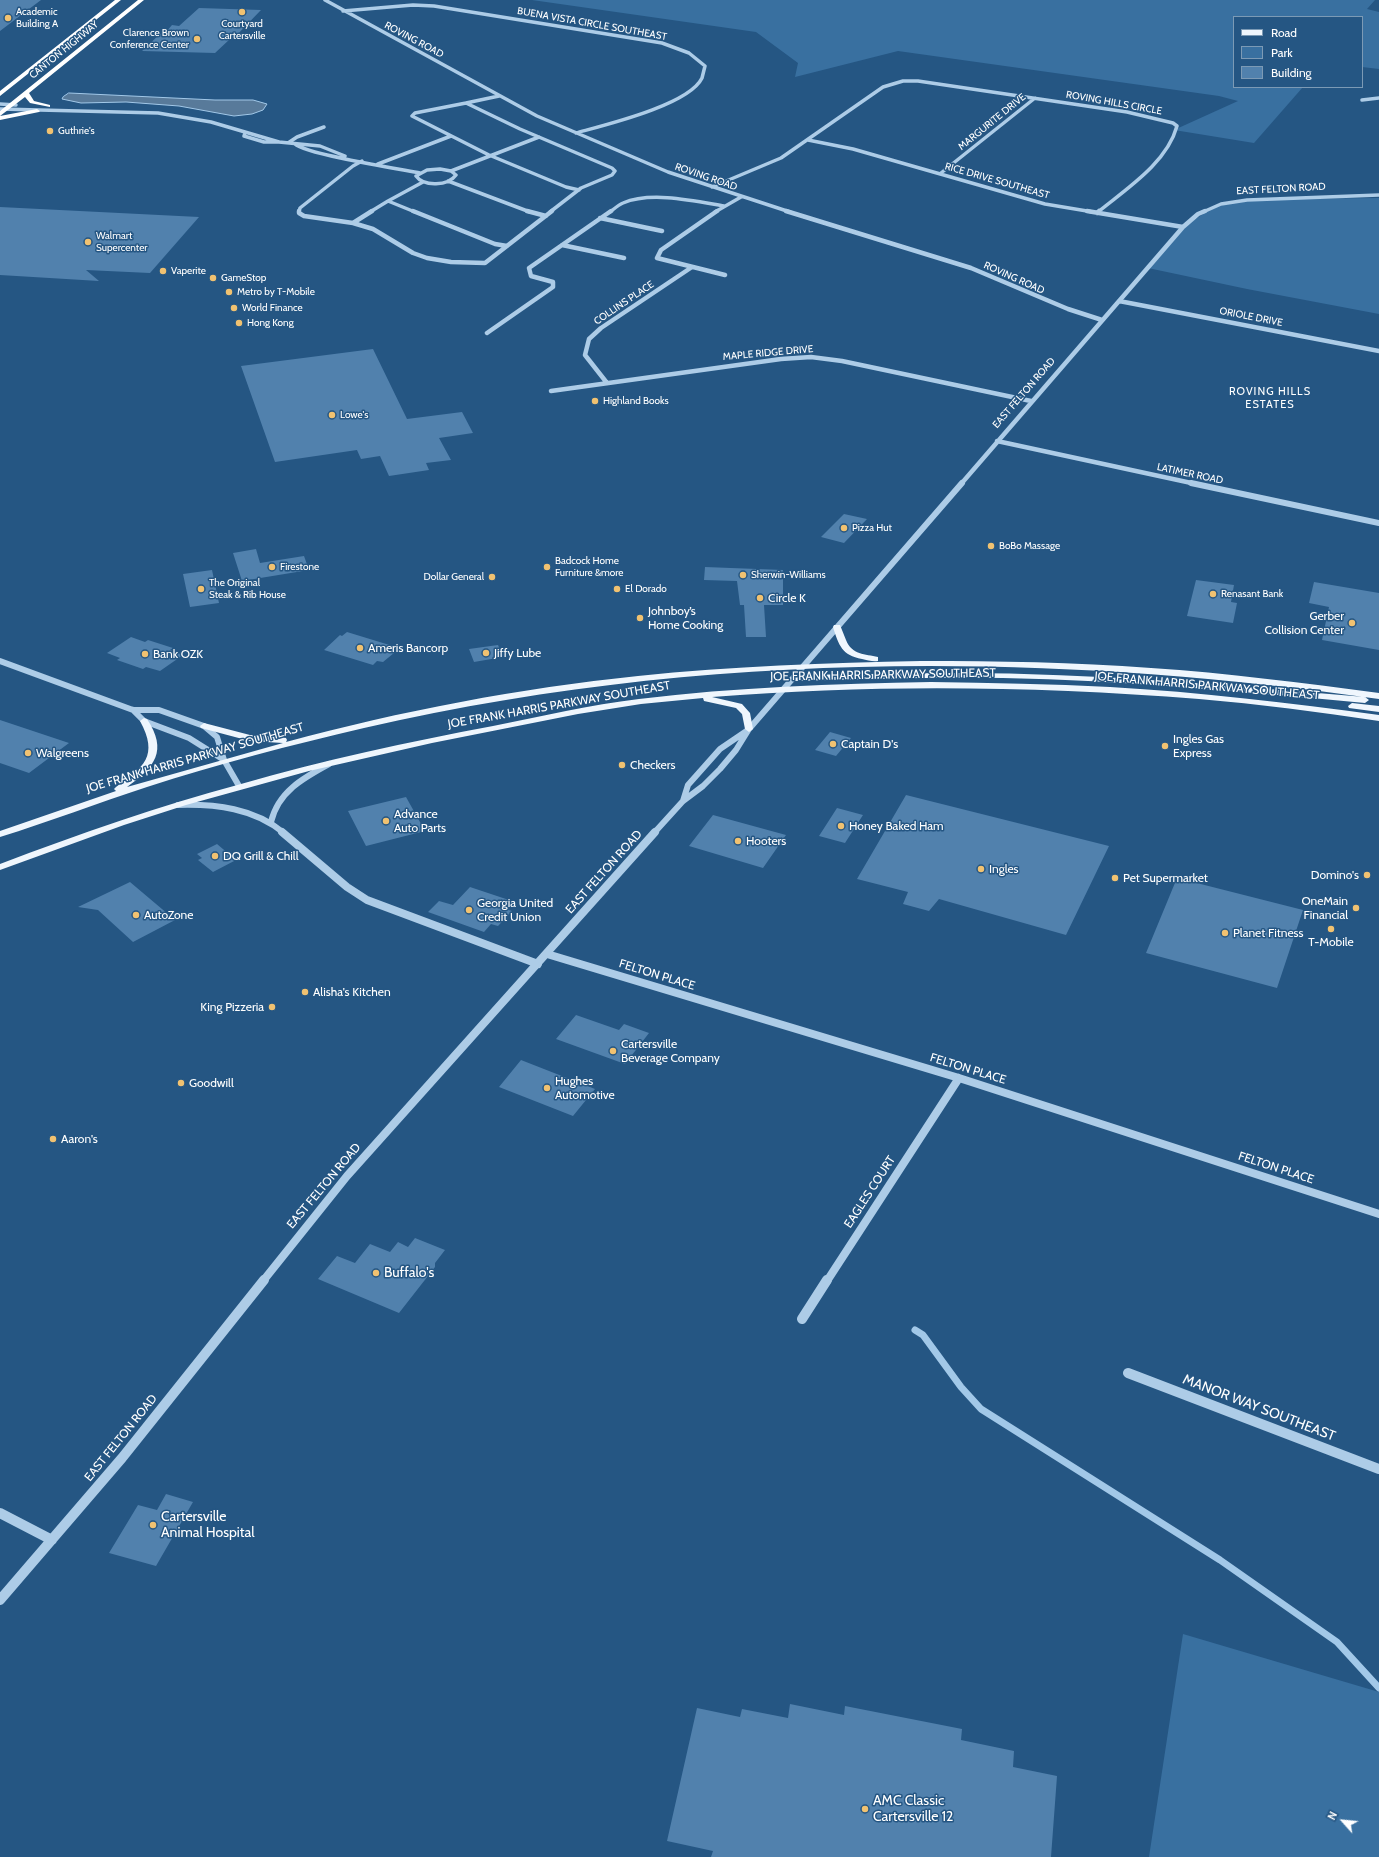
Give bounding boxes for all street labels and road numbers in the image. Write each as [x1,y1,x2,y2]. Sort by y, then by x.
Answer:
street label: BUENA VISTA CIRCLE SOUTHEAST [516,5,668,43]
street label: CANTON HIGHWAY [27,19,101,81]
street label: ROVING ROAD [382,19,446,61]
street label: ROVING HILLS CIRCLE [1065,89,1163,117]
street label: MARGURITE DRIVE [956,91,1028,153]
street label: RICE DRIVE SOUTHEAST [943,160,1051,202]
street label: ROVING ROAD [673,161,739,193]
street label: EAST FELTON ROAD [1236,181,1326,197]
street label: ROVING ROAD [982,259,1046,297]
street label: COLLINS PLACE [592,278,656,328]
street label: ORIOLE DRIVE [1218,305,1284,329]
street label: MAPLE RIDGE DRIVE [722,343,814,363]
street label: EAST FELTON ROAD [990,355,1058,431]
street label: LATIMER ROAD [1156,461,1224,487]
street label: JOE FRANK HARRIS PARKWAY SOUTHEAST [770,666,996,684]
street label: JOE FRANK HARRIS PARKWAY SOUTHEAST [1094,669,1320,703]
street label: JOE FRANK HARRIS PARKWAY SOUTHEAST [447,678,671,732]
street label: JOE FRANK HARRIS PARKWAY SOUTHEAST [85,720,305,796]
street label: EAST FELTON ROAD [563,827,645,917]
street label: FELTON PLACE [617,957,697,993]
street label: FELTON PLACE [928,1051,1008,1087]
street label: EAST FELTON ROAD [284,1140,364,1232]
street label: FELTON PLACE [1236,1149,1316,1187]
street label: EAGLES COURT [841,1153,899,1231]
street label: MANOR WAY SOUTHEAST [1180,1371,1338,1445]
street label: EAST FELTON ROAD [82,1392,160,1484]

